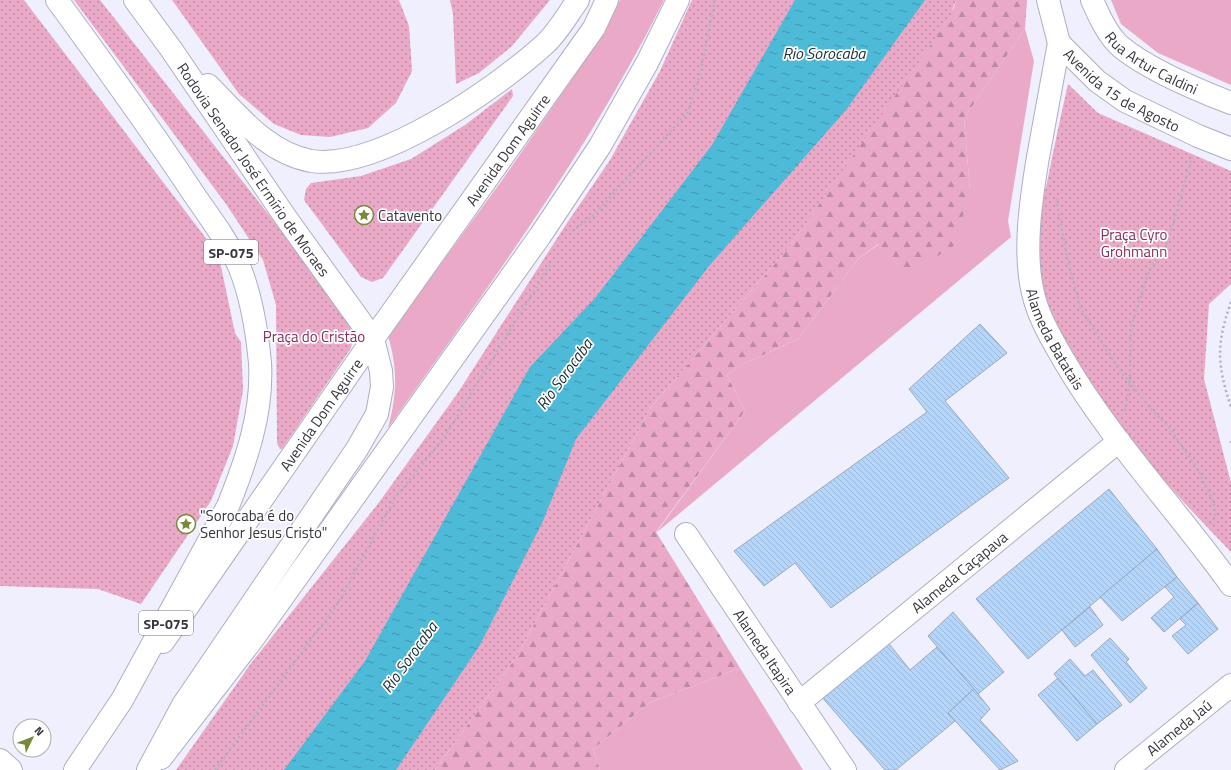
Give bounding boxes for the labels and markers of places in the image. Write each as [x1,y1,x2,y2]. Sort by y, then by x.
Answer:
place icon: Catavento [353,204,375,226]
place label: Catavento [378,204,442,227]
place label: "Sorocaba é do Senhor Jesus Cristo" [200,504,327,544]
place icon: "Sorocaba é do Senhor Jesus Cristo" [175,513,197,535]

